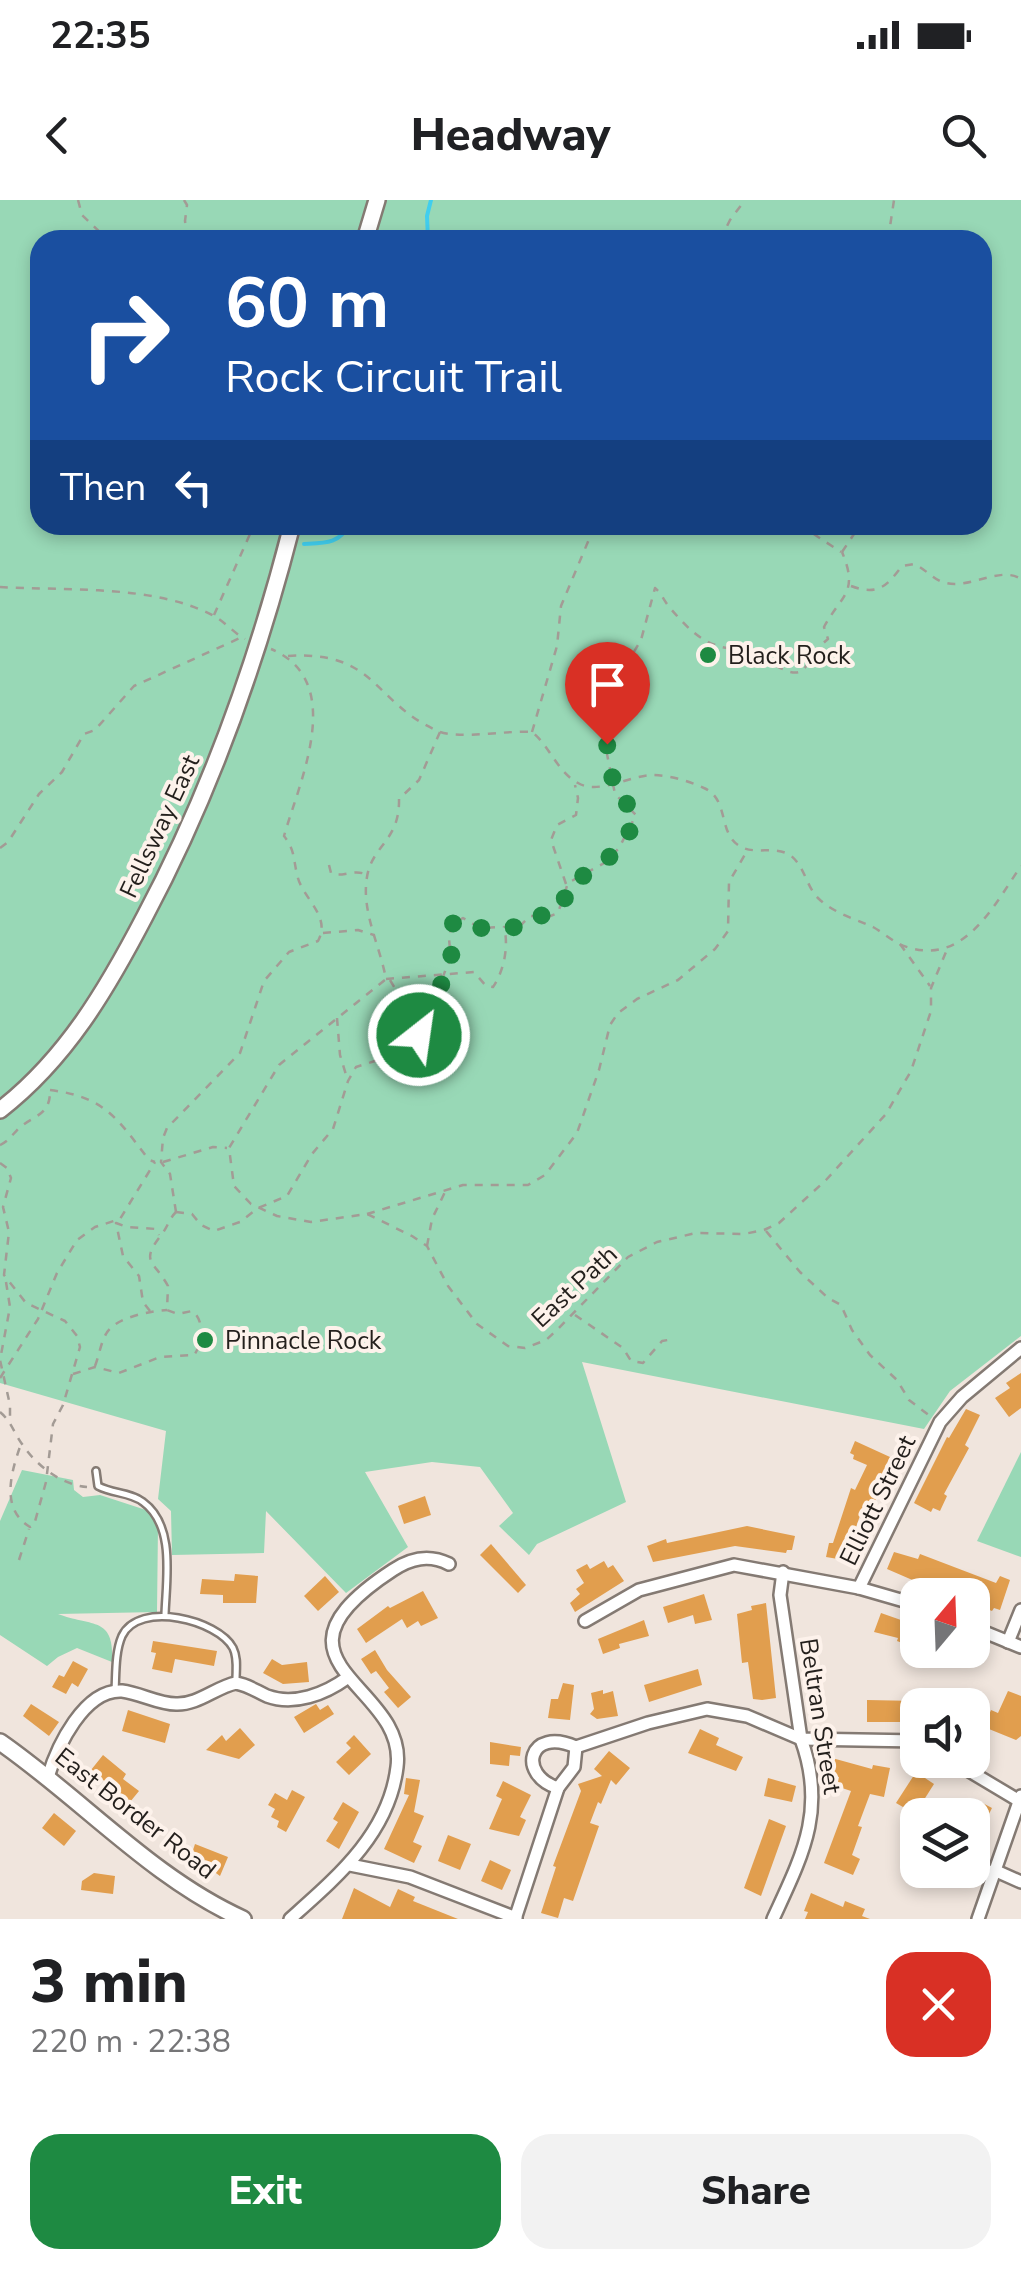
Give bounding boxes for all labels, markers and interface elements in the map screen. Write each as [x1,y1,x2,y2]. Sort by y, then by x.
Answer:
text: 22:35 [50,10,151,61]
text: Headway [411,105,610,166]
icon: back [30,108,85,163]
icon: search [936,108,991,163]
text: 60 m [225,256,389,352]
icon: right [60,270,190,400]
text: Rock Circuit Trail [225,347,562,408]
icon: left [166,460,221,515]
text: Then [60,462,146,513]
place label: Black Rock [728,639,851,673]
pin [565,642,650,745]
marker: Black Rock [697,644,719,666]
icon: arrive [580,657,635,712]
street label: Fellsway East [112,749,208,904]
position arrow [367,983,471,1087]
street label: East Path [524,1238,625,1335]
place label: Pinnacle Rock [225,1324,382,1358]
marker: Pinnacle Rock [194,1329,216,1351]
street label: Elliott Street [832,1430,924,1571]
north arrow [900,1578,990,1668]
map controls [900,1578,990,1888]
street label: Beltran Street [791,1636,849,1797]
button: sound [900,1688,990,1778]
street label: East Border Road [48,1740,223,1887]
button: layers [900,1798,990,1888]
text: 3 min [30,1941,188,2023]
button: close [886,1952,991,2057]
text: 220 m · 22:38 [30,2020,231,2063]
button: Exit [30,2134,501,2249]
button: Share [521,2134,991,2249]

